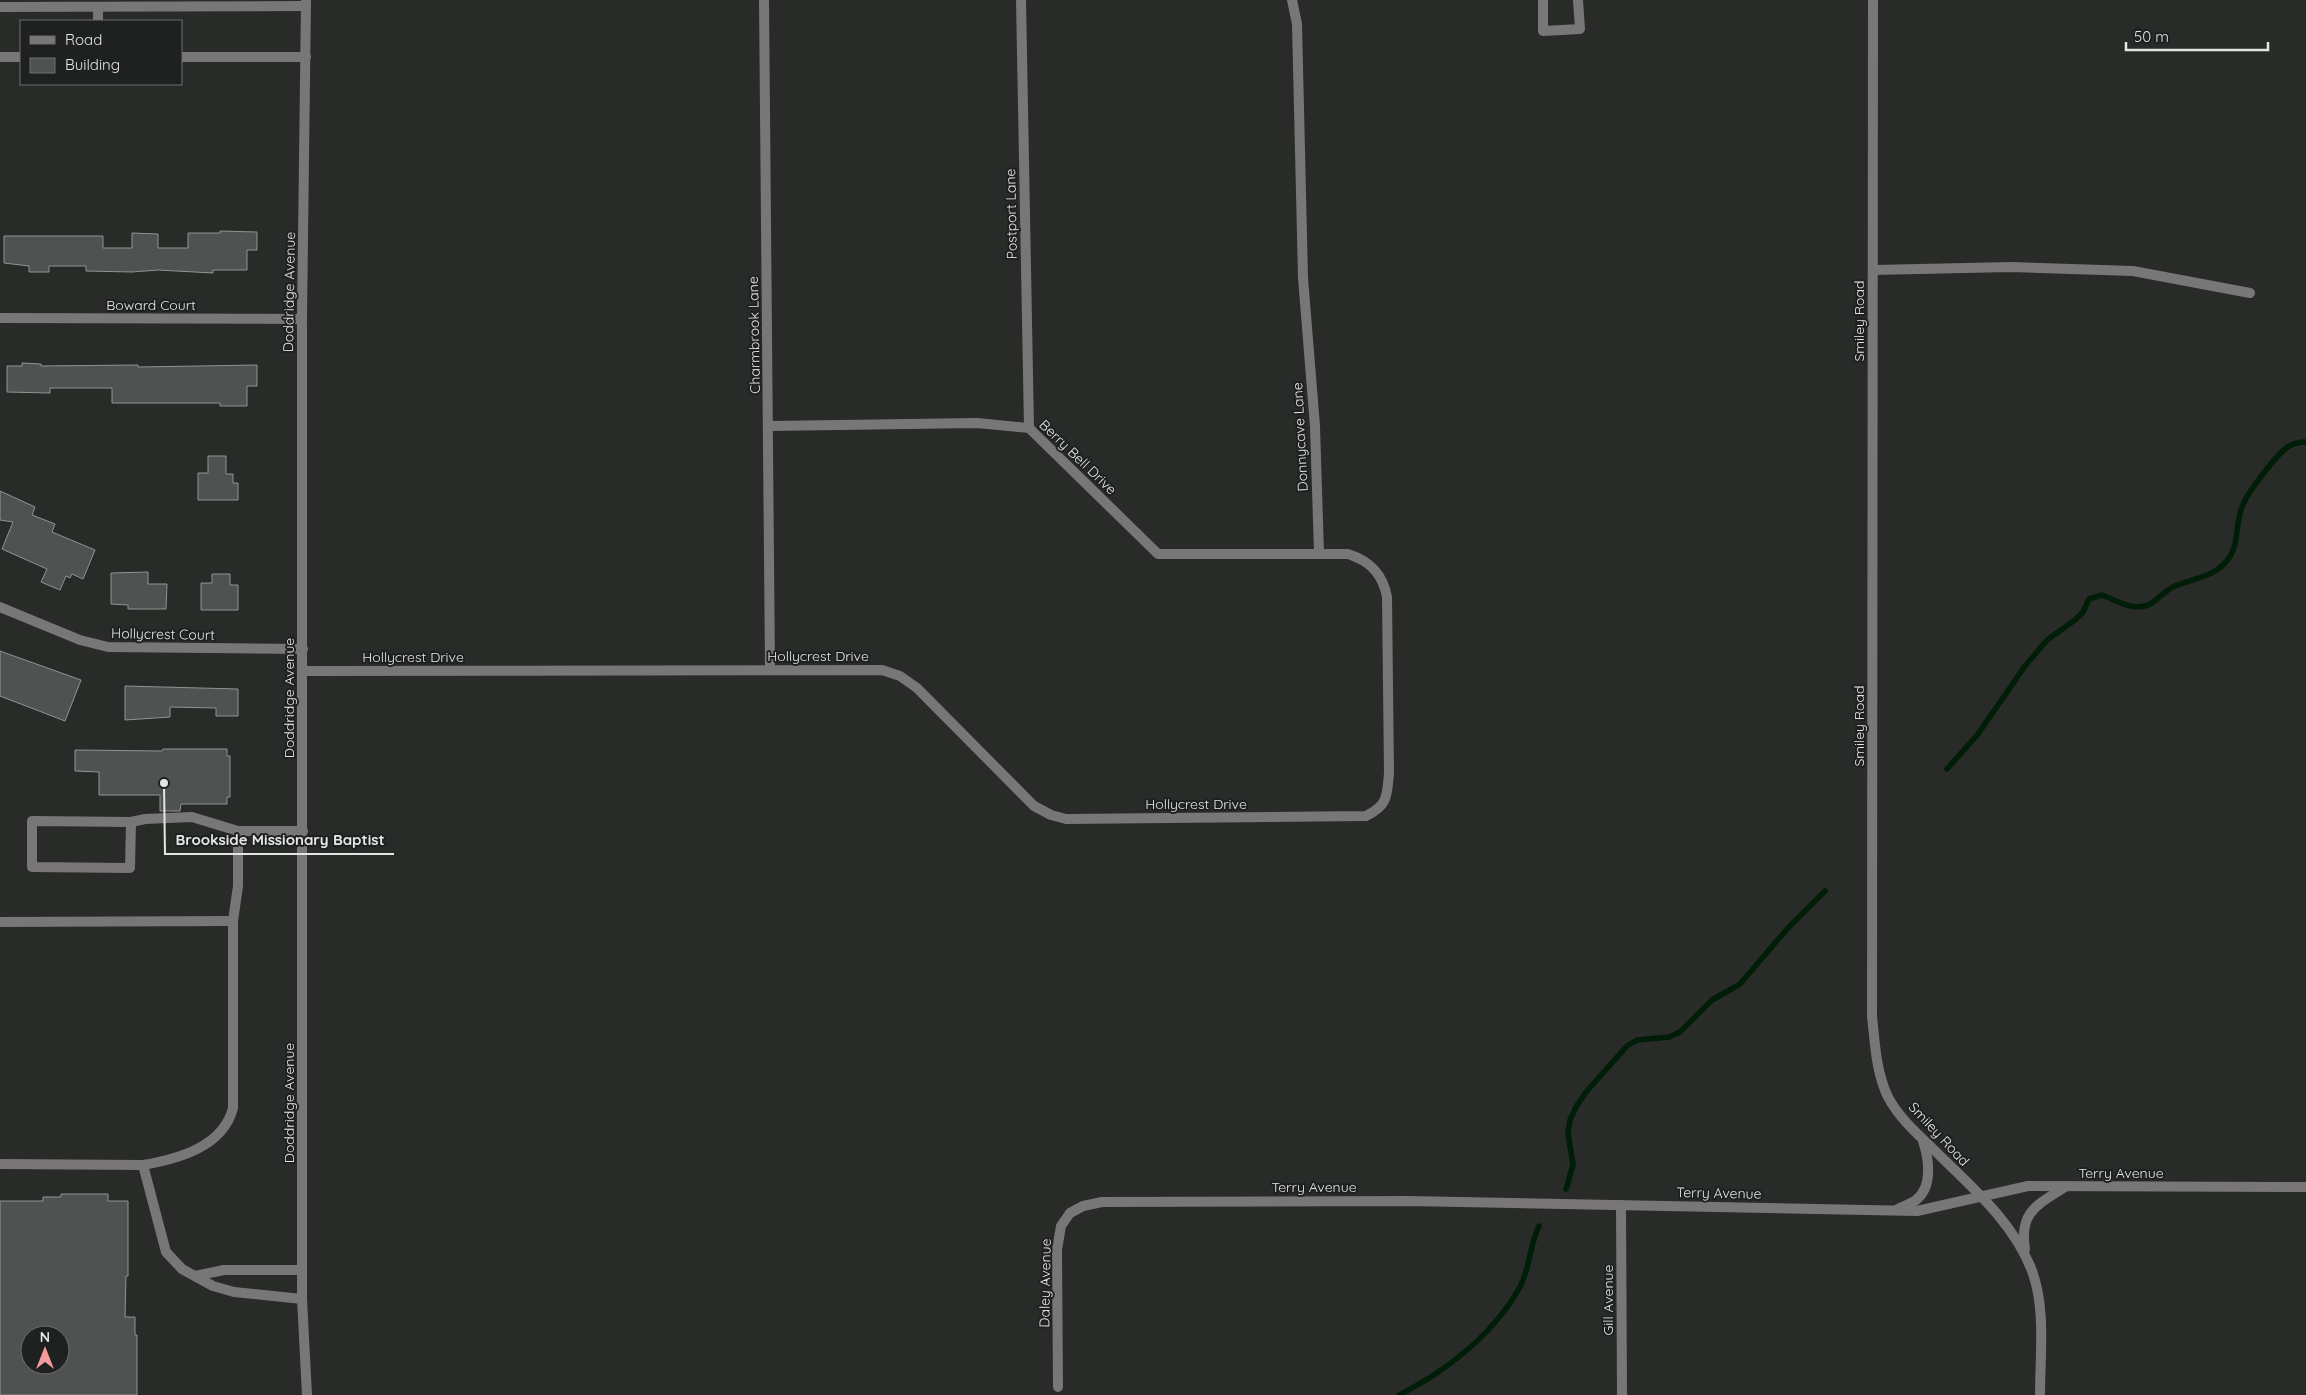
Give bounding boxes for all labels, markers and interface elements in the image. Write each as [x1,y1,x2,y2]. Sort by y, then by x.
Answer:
legend [20,20,182,85]
scale bar [2126,20,2268,52]
text: 50 m [2134,27,2169,46]
text: Road [65,30,102,49]
text: Building [65,55,120,74]
street label: Postport Lane [1001,168,1021,260]
street label: Doddridge Avenue [279,231,299,352]
street label: Charmbrook Lane [744,276,764,394]
street label: Smiley Road [1850,280,1868,362]
street label: Boward Court [106,296,196,314]
street label: Donnycave Lane [1288,382,1312,492]
street label: Berry Bell Drive [1036,416,1120,498]
street label: Hollycrest Court [111,624,215,644]
street label: Doddridge Avenue [280,638,298,758]
street label: Hollycrest Drive [767,647,869,665]
street label: Hollycrest Drive [362,648,464,666]
street label: Smiley Road [1850,685,1868,767]
street label: Hollycrest Drive [1145,795,1247,813]
callout: Brookside Missionary Baptist [165,824,394,854]
text: Brookside Missionary Baptist [175,830,385,849]
street label: Doddridge Avenue [280,1043,298,1163]
street label: Smiley Road [1905,1098,1973,1170]
street label: Terry Avenue [2078,1164,2164,1182]
street label: Terry Avenue [1271,1178,1357,1196]
street label: Terry Avenue [1676,1183,1762,1203]
street label: Daley Avenue [1035,1238,1055,1328]
street label: Gill Avenue [1599,1264,1617,1335]
north arrow [20,1325,70,1375]
text: N [40,1328,50,1346]

